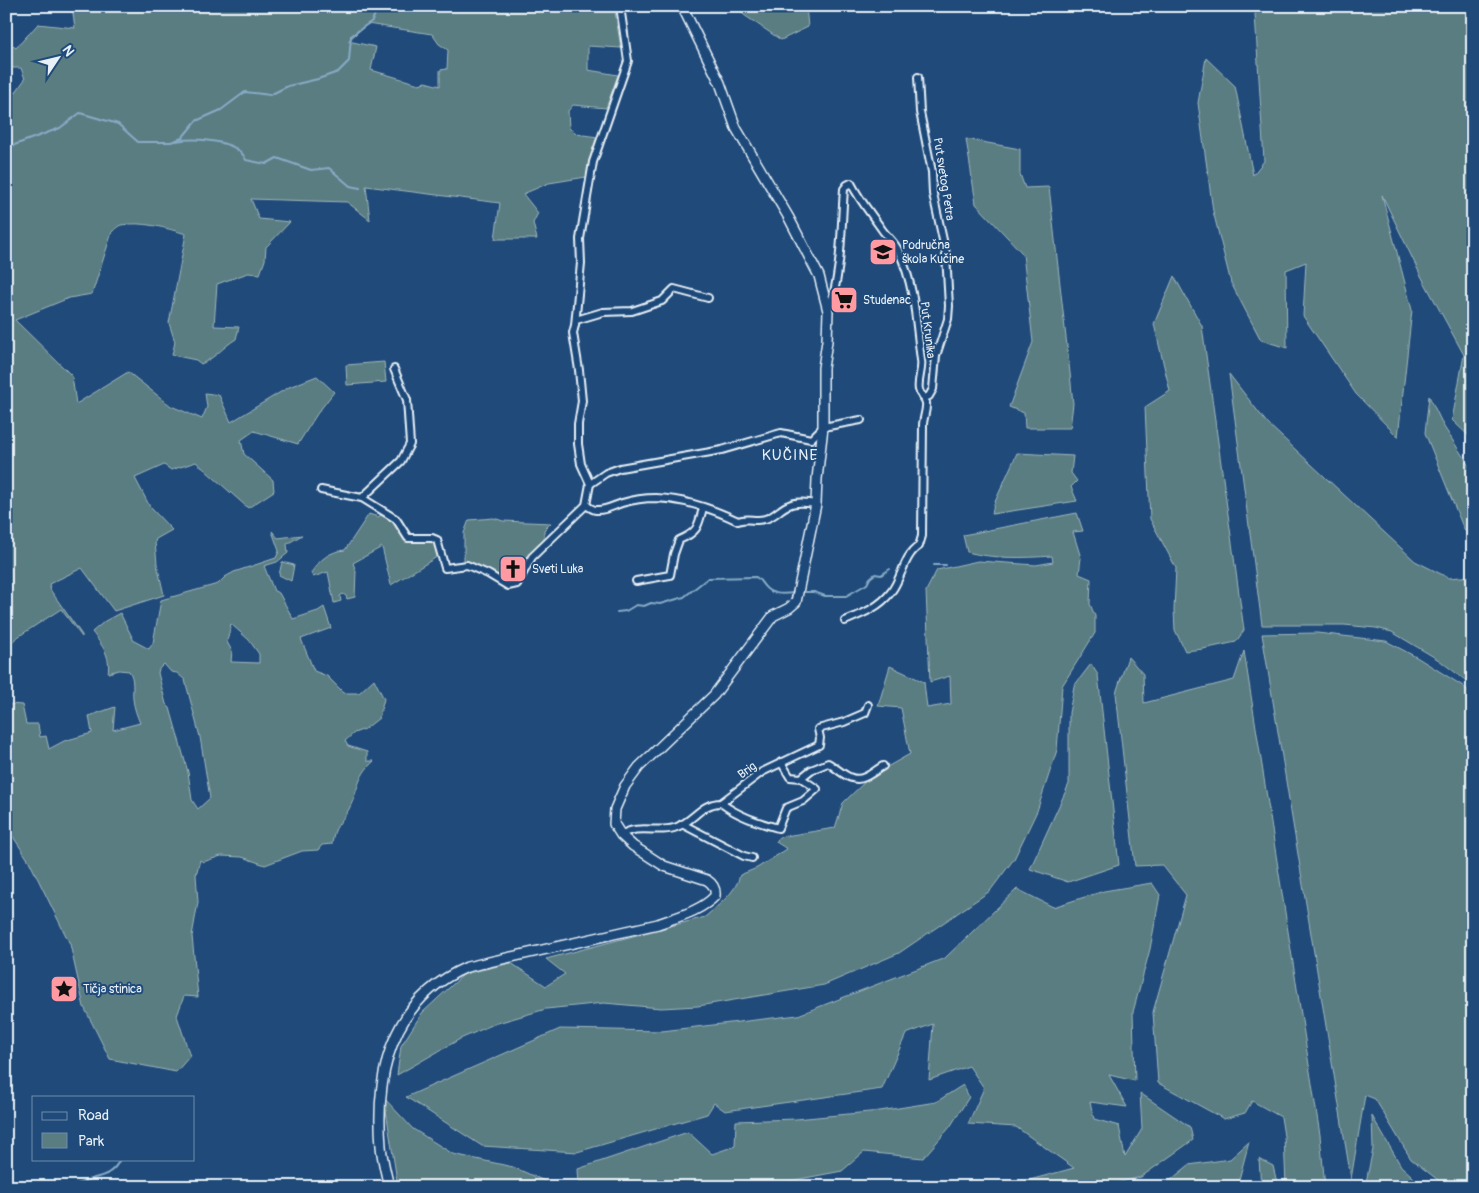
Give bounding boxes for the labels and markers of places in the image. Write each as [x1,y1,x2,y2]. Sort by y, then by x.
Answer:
school or university icon: Područna škola Kučine [868,237,898,267]
place label: Područna škola Kučine [902,238,964,267]
supermarket icon: Studenac [829,285,859,315]
place label: Studenac [863,293,911,308]
church icon: Sveti Luka [498,554,528,584]
place label: Sveti Luka [532,562,584,577]
place icon: Tičja stinica [49,974,79,1004]
place label: Tičja stinica [83,982,142,997]

